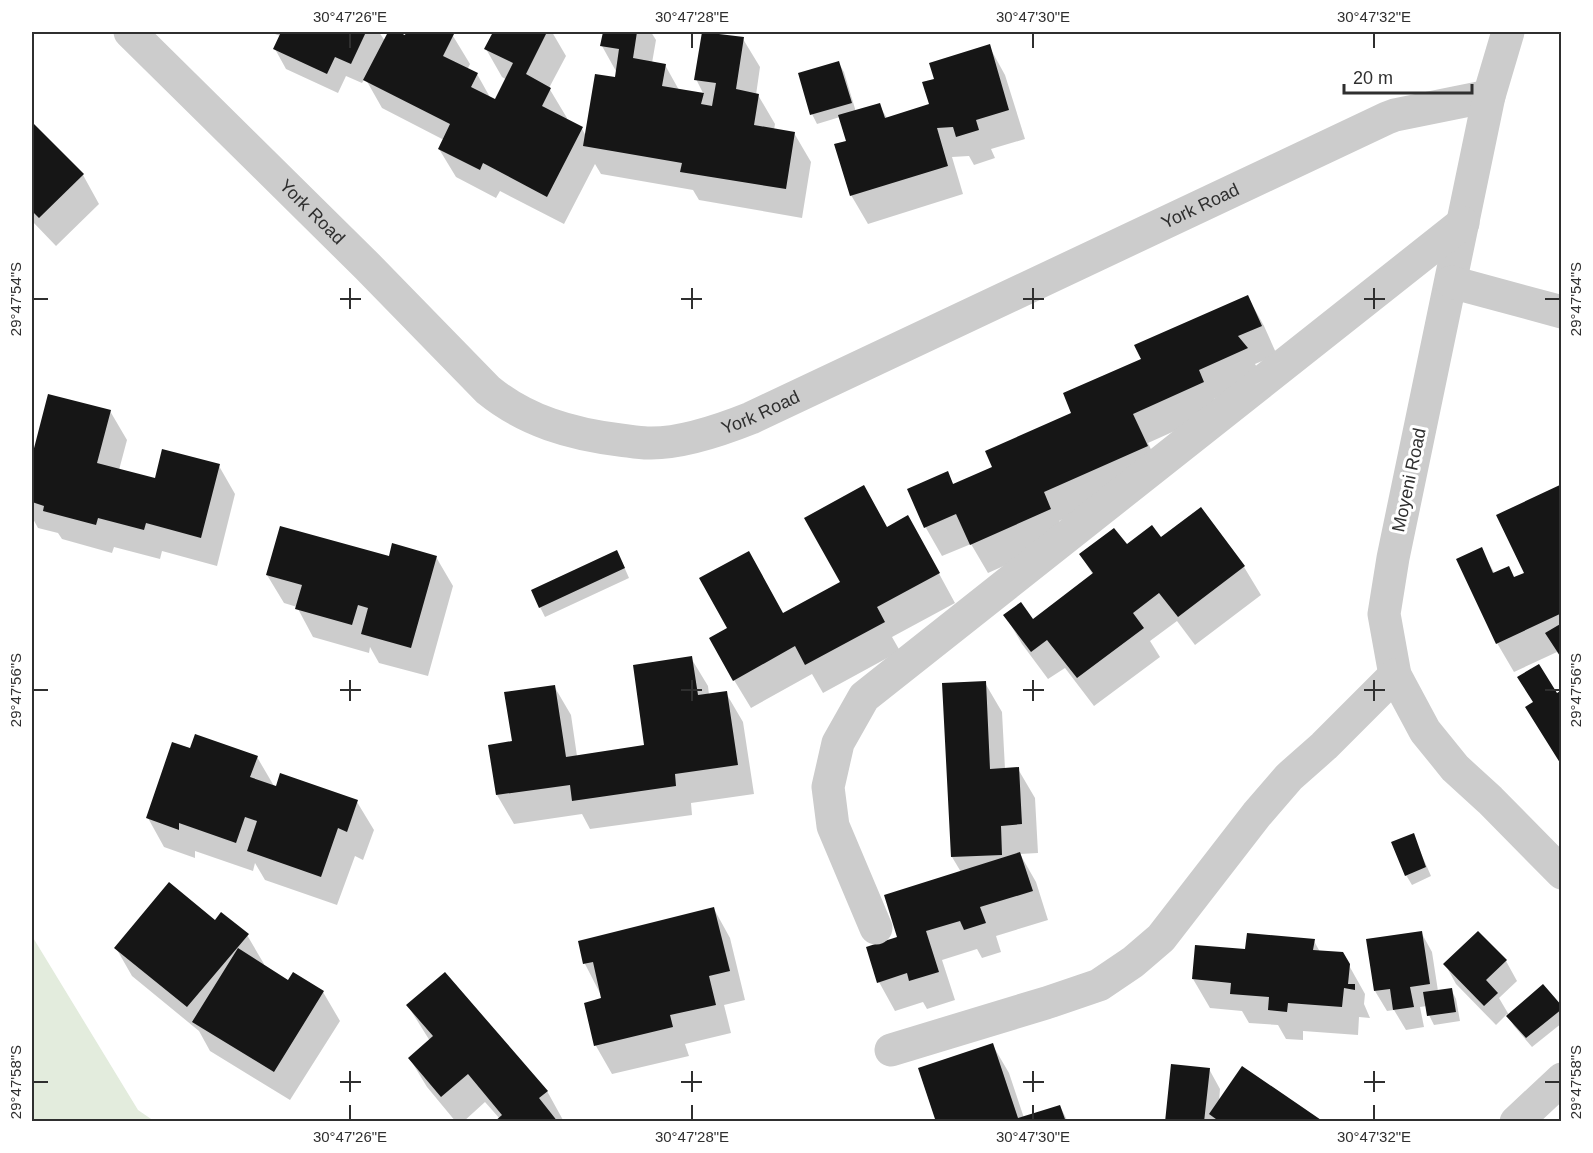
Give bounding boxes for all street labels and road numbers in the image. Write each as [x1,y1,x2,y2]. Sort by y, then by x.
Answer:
street label: York Road [275,175,349,248]
street label: York Road [1158,179,1242,233]
street label: York Road [719,387,803,438]
street label: Moyeni Road [1388,426,1430,534]

